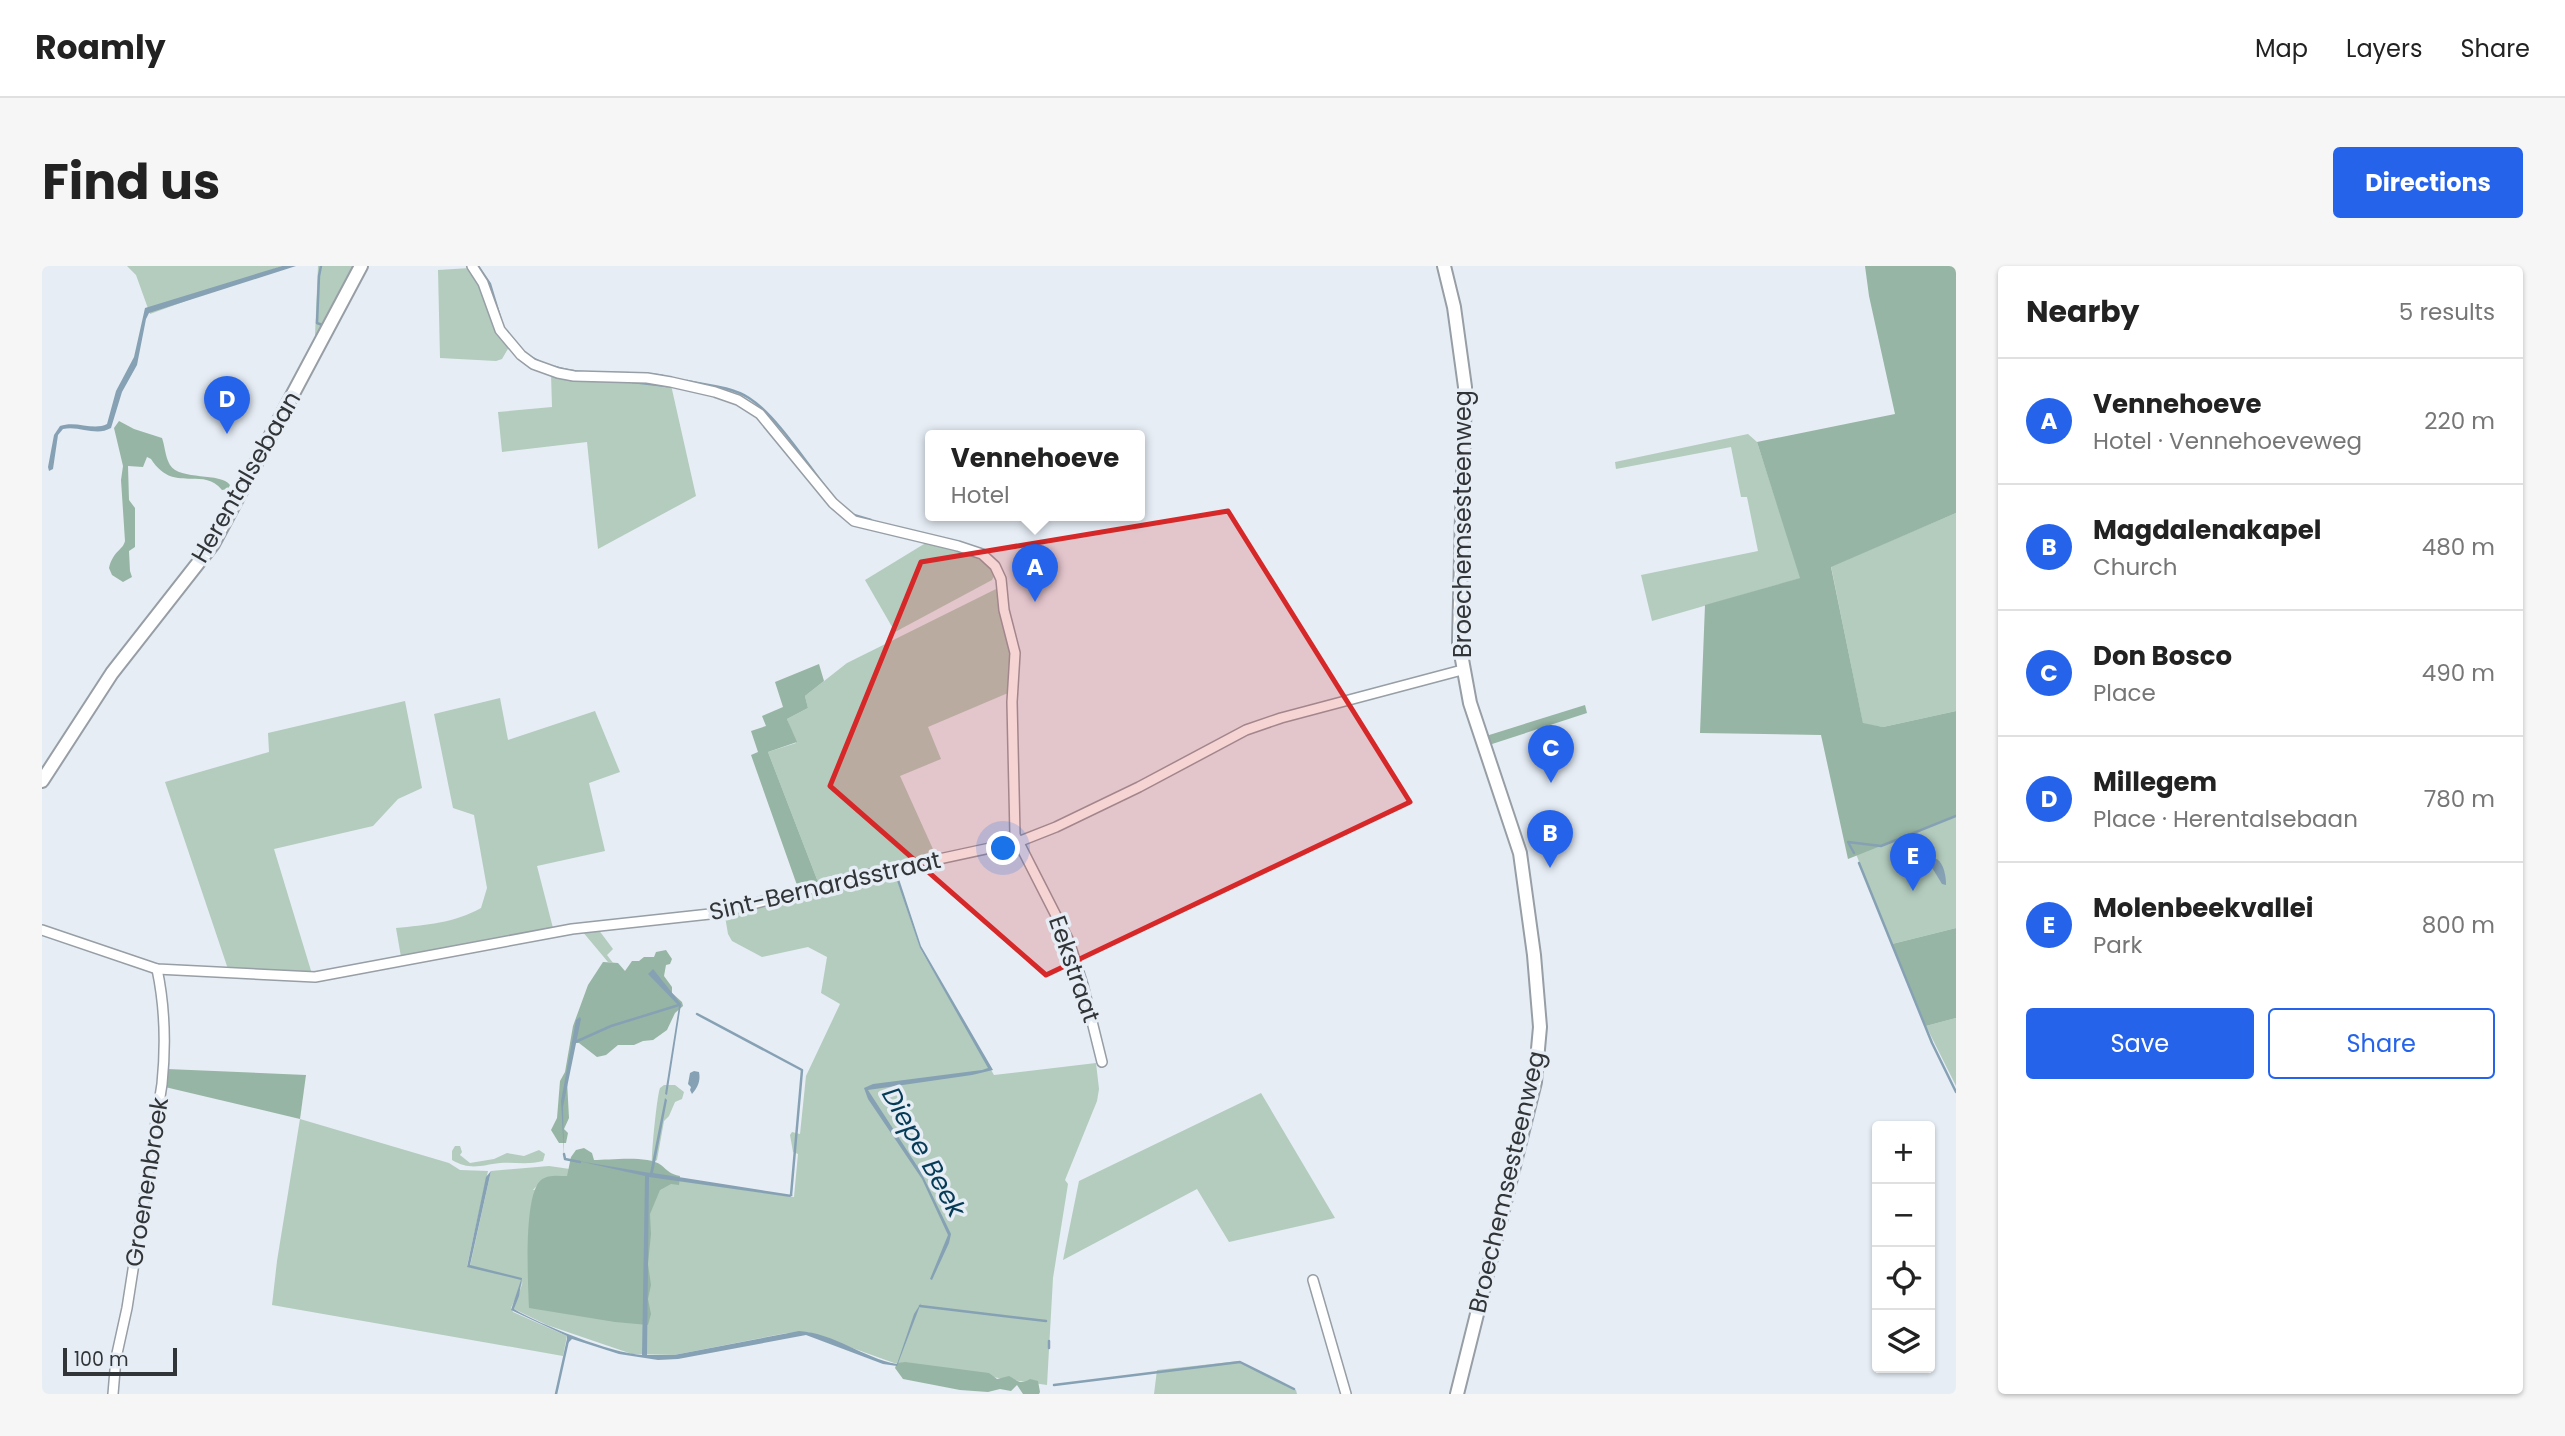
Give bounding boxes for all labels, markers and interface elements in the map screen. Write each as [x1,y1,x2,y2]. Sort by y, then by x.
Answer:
text: Roamly [35,24,165,71]
text: Map [2255,32,2308,65]
text: Layers [2346,32,2422,65]
text: Share [2460,32,2530,65]
button: Directions [2333,147,2523,218]
text: Find us [42,148,220,216]
text: Nearby [2026,290,2140,333]
text: 5 results [2399,296,2495,328]
pin: D [204,376,250,434]
street label: Herentalsebaan [183,385,308,569]
text: Vennehoeve [2093,386,2261,422]
street label: Broechemsesteenweg [1446,390,1479,658]
text: A [2041,405,2057,437]
text: 220 m [2424,405,2495,437]
text: Hotel · Vennehoeveweg [2093,425,2362,457]
popup [925,430,1145,521]
text: Vennehoeve [951,440,1119,476]
text: Hotel [951,479,1010,511]
text: Magdalenakapel [2093,512,2321,548]
text: B [2041,531,2057,563]
text: 480 m [2422,531,2495,563]
pin: A [1012,544,1058,602]
text: Church [2093,551,2177,583]
text: Don Bosco [2093,638,2232,674]
text: C [2040,657,2058,689]
text: 490 m [2422,657,2495,689]
text: Place [2093,677,2156,709]
pin: C [1528,725,1574,783]
text: Millegem [2093,764,2217,800]
text: D [2041,783,2057,815]
text: 780 m [2424,783,2495,815]
text: Place · Herentalsebaan [2093,803,2358,835]
pin: B [1527,810,1573,868]
your location [986,831,1020,865]
pin: E [1890,833,1936,891]
street label: Sint-Bernardsstraat [706,843,944,928]
text: Molenbeekvallei [2093,890,2313,926]
text: E [2043,909,2055,941]
text: 800 m [2422,909,2495,941]
street label: Eekstraat [1041,911,1108,1027]
text: Park [2093,929,2142,961]
button: Save [2026,1008,2254,1079]
button: Share [2268,1008,2495,1079]
street label: Broechemsesteenweg [1460,1048,1553,1316]
water label: Diepe Beek [873,1080,975,1225]
street label: Groenenbroek [117,1094,176,1269]
map controls [1872,1121,1935,1373]
button: + [1872,1121,1935,1184]
button: − [1872,1184,1935,1247]
button: locate [1872,1247,1935,1310]
button: layers [1872,1310,1935,1373]
scale bar [63,1345,177,1377]
text: 100 m [74,1346,129,1373]

